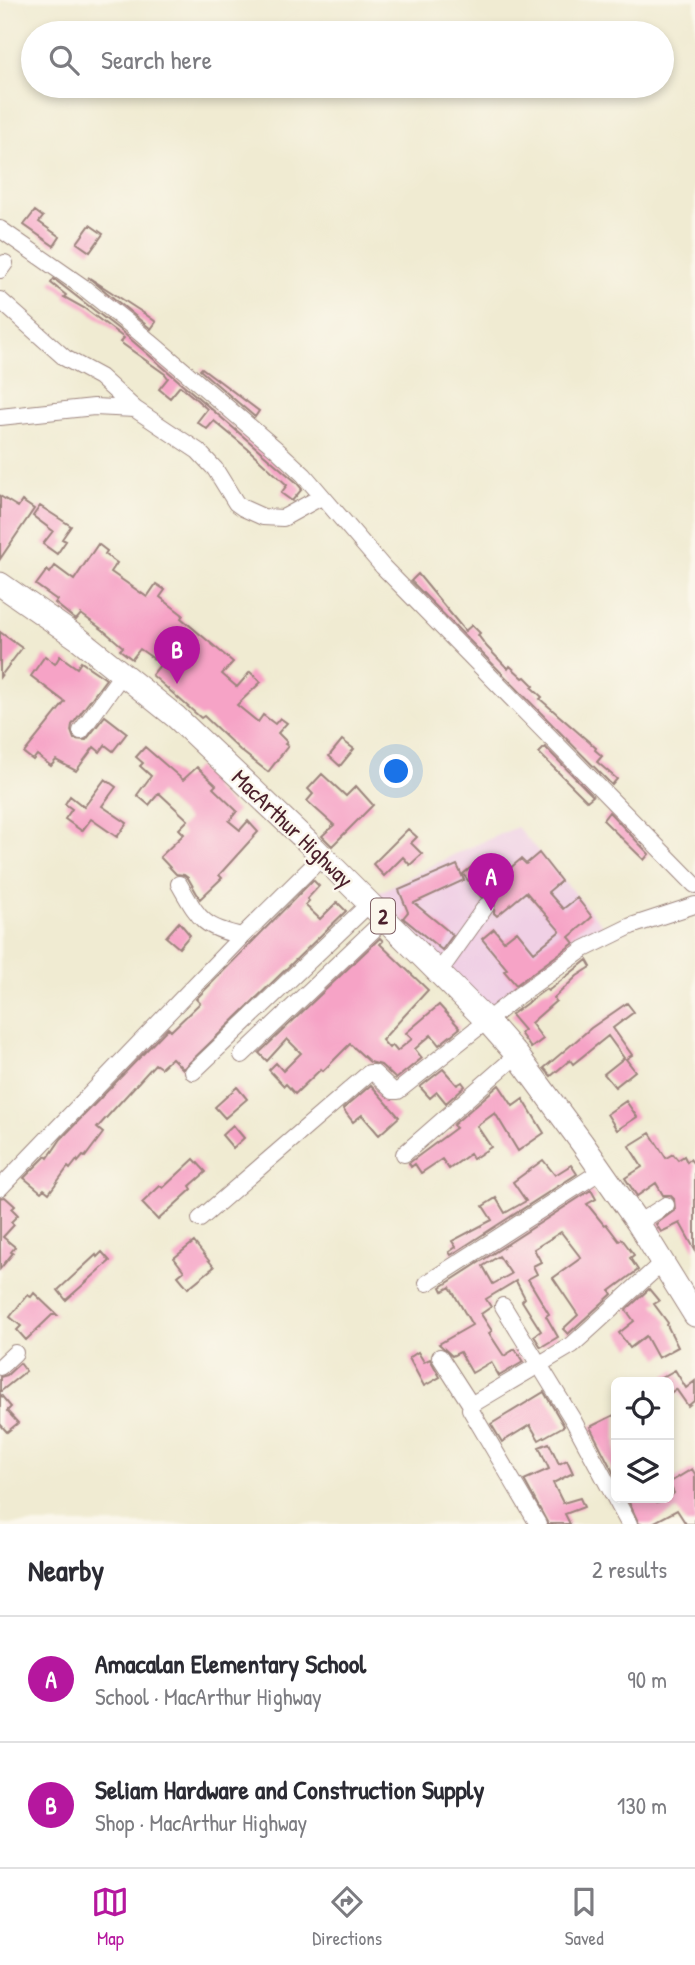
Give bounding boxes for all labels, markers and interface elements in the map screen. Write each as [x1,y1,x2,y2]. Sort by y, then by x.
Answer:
search box [21,21,674,98]
icon: search [45,41,83,79]
text: Search here [101,42,212,77]
pin: B [154,626,200,684]
your location [379,754,413,788]
street label: MacArthur Highway [225,762,361,894]
pin: A [468,853,514,911]
road number: 2 [371,898,395,934]
map controls [611,1377,674,1503]
button: locate [611,1377,674,1440]
button: layers [611,1440,674,1503]
text: Nearby [28,1550,104,1590]
text: 2 results [592,1554,667,1585]
text: Amacalan Elementary School [95,1646,366,1681]
text: A [45,1664,57,1695]
text: 90 m [627,1664,667,1695]
text: School · MacArthur Highway [95,1681,322,1712]
text: Seliam Hardware and Construction Supply [95,1772,484,1807]
text: B [45,1790,57,1821]
text: 130 m [617,1790,667,1821]
text: Shop · MacArthur Highway [95,1807,307,1838]
tab: Map [91,1883,129,1951]
tab: Directions [312,1883,382,1951]
tab: Saved [565,1883,604,1951]

